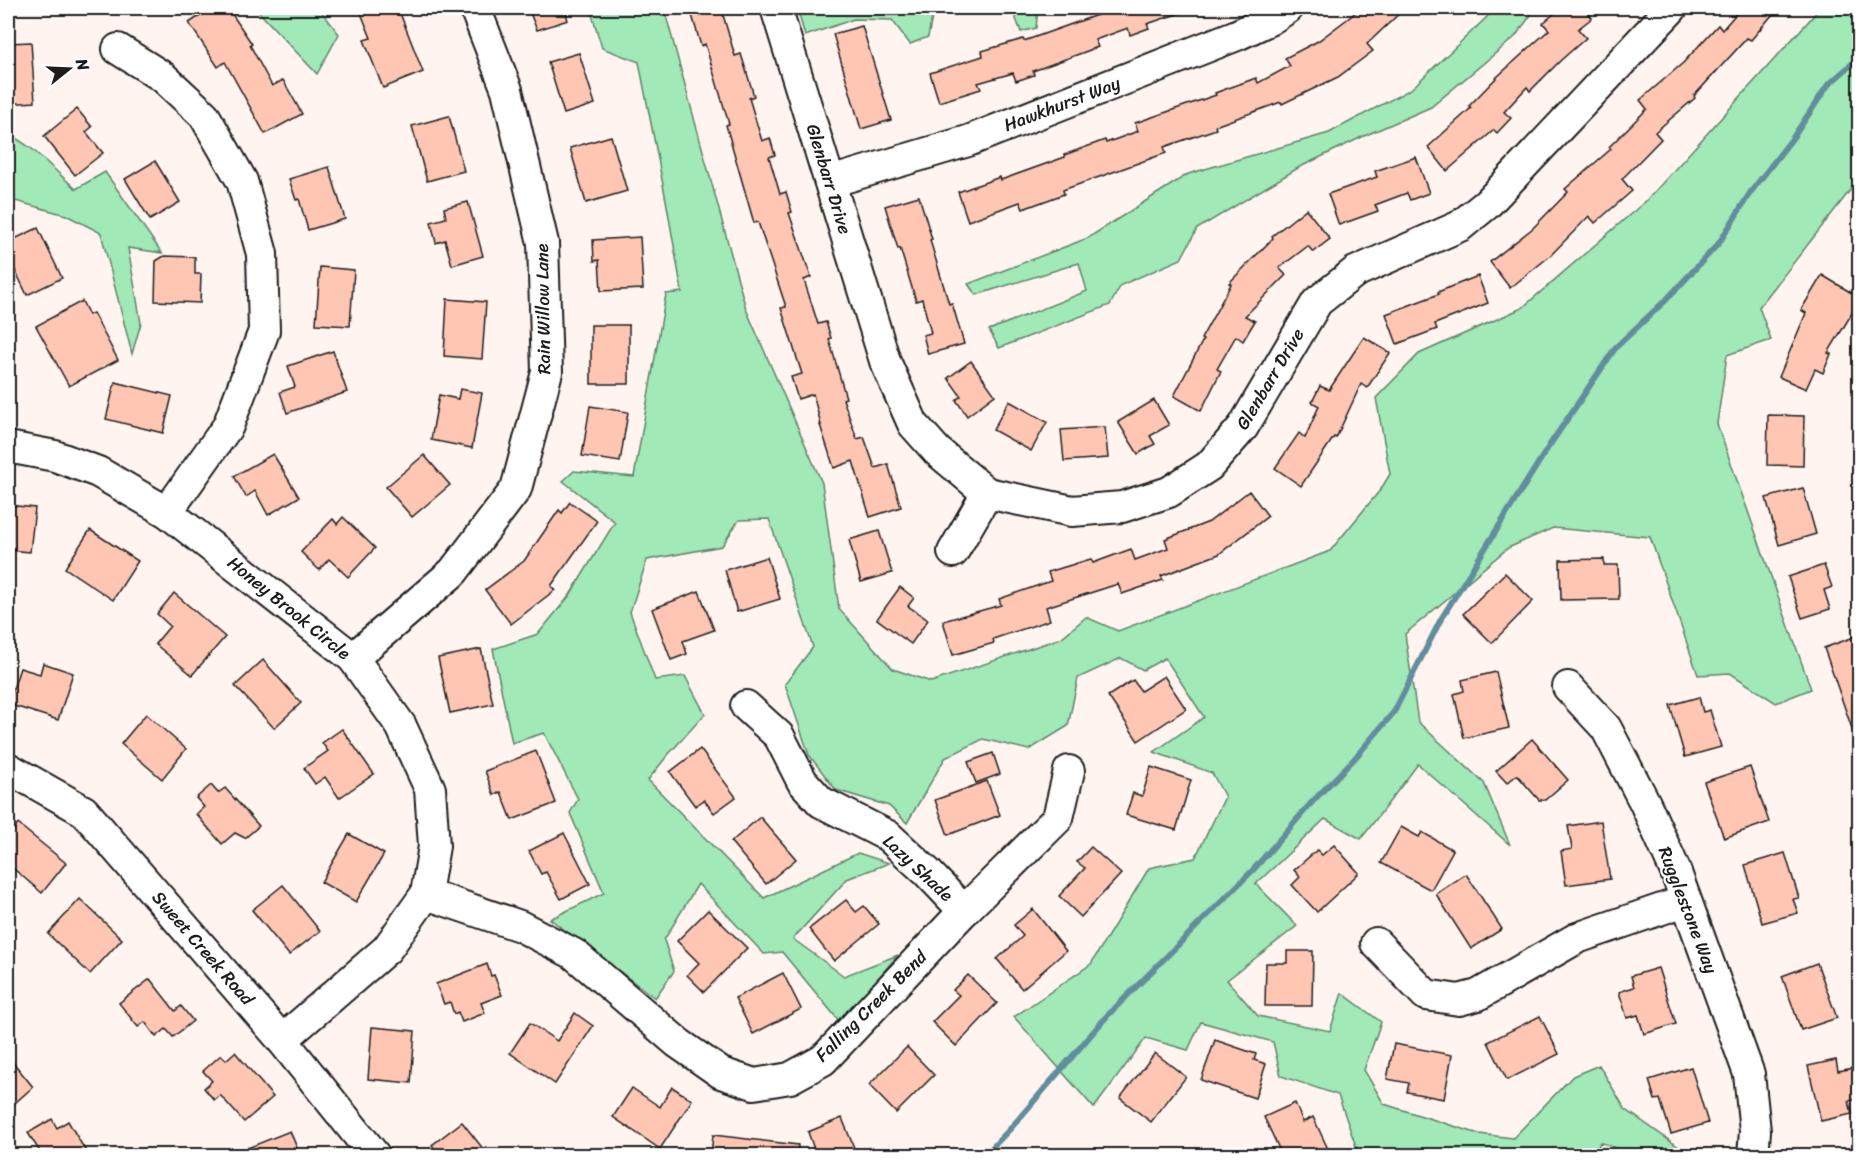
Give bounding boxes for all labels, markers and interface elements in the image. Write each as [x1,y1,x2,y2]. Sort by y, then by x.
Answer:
north arrow [39,39,99,99]
text: N [67,54,99,75]
street label: Hawkhurst Way [999,67,1126,141]
street label: Glenbarr Drive [797,120,861,238]
street label: Rain Willow Lane [526,243,560,375]
street label: Glenbarr Drive [1227,322,1313,436]
street label: Honey Brook Circle [220,548,358,668]
street label: Lazy Shade [875,826,961,910]
street label: Rugglestone Way [1649,842,1727,979]
street label: Sweet Creek Road [144,883,263,1014]
street label: Falling Creek Bend [807,941,936,1070]

